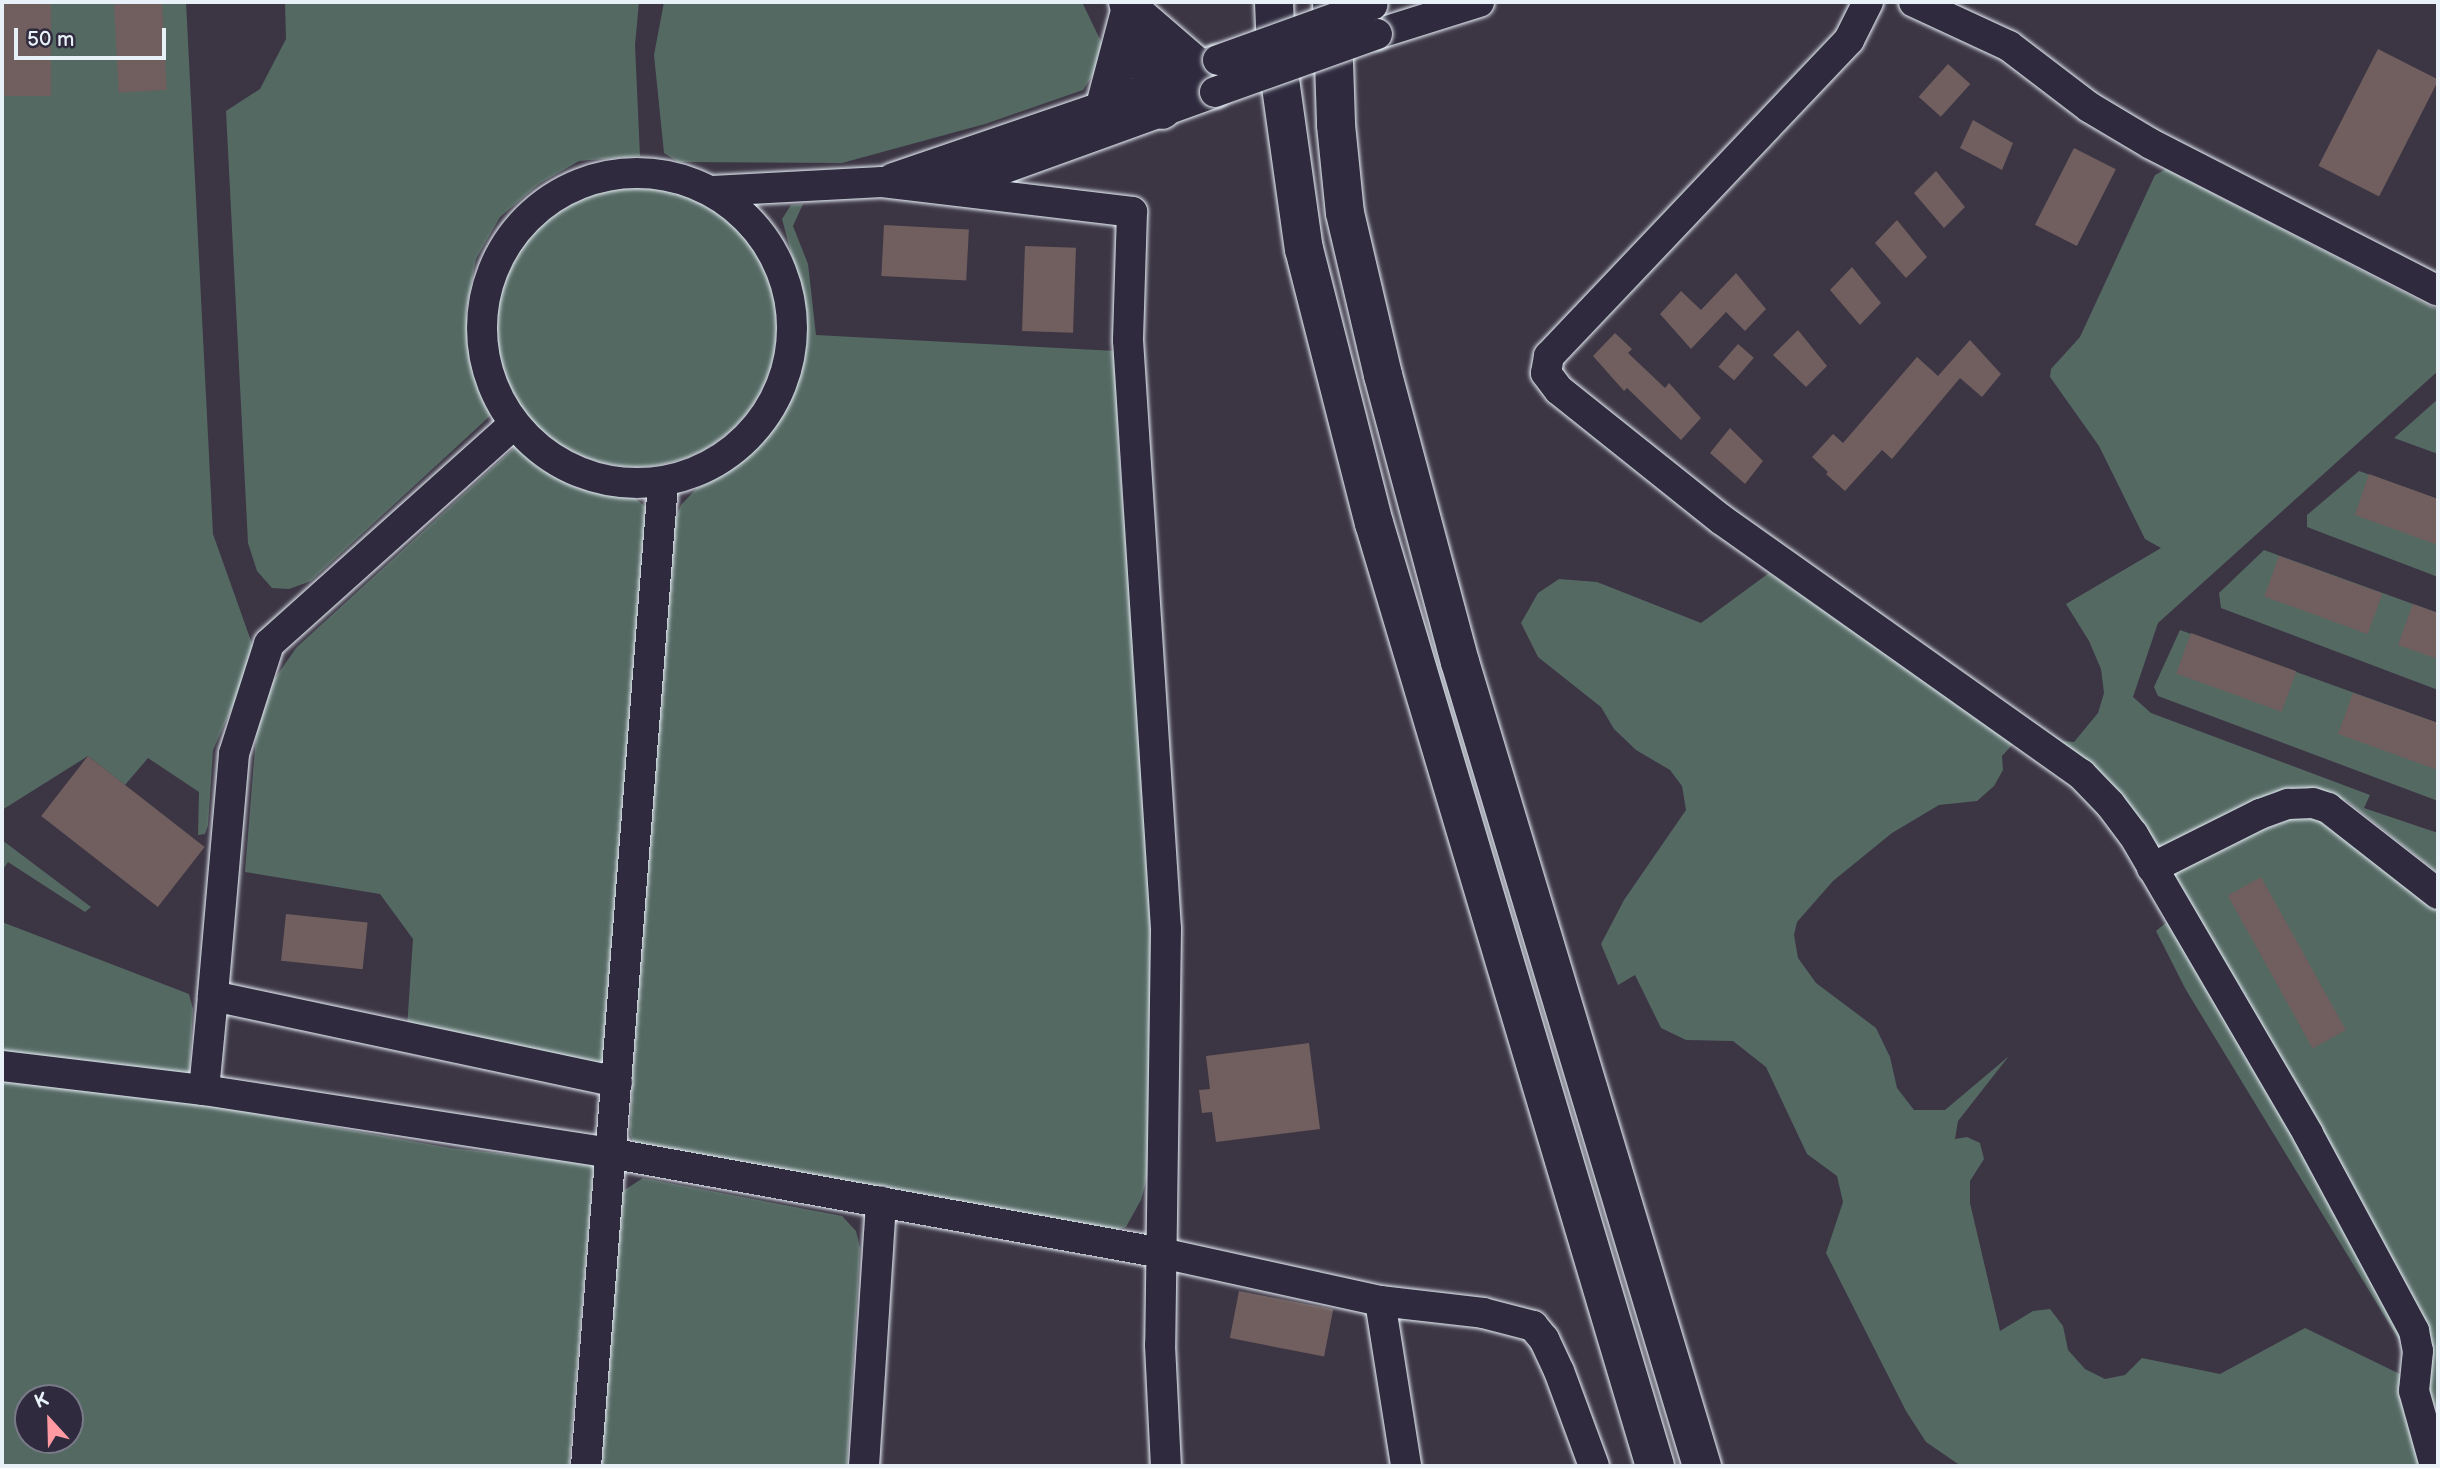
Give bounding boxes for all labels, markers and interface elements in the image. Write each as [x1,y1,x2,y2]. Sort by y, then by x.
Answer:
scale bar [18,14,170,58]
text: 50 m [27,27,74,52]
north arrow [14,1384,84,1454]
text: K [31,1388,52,1414]

